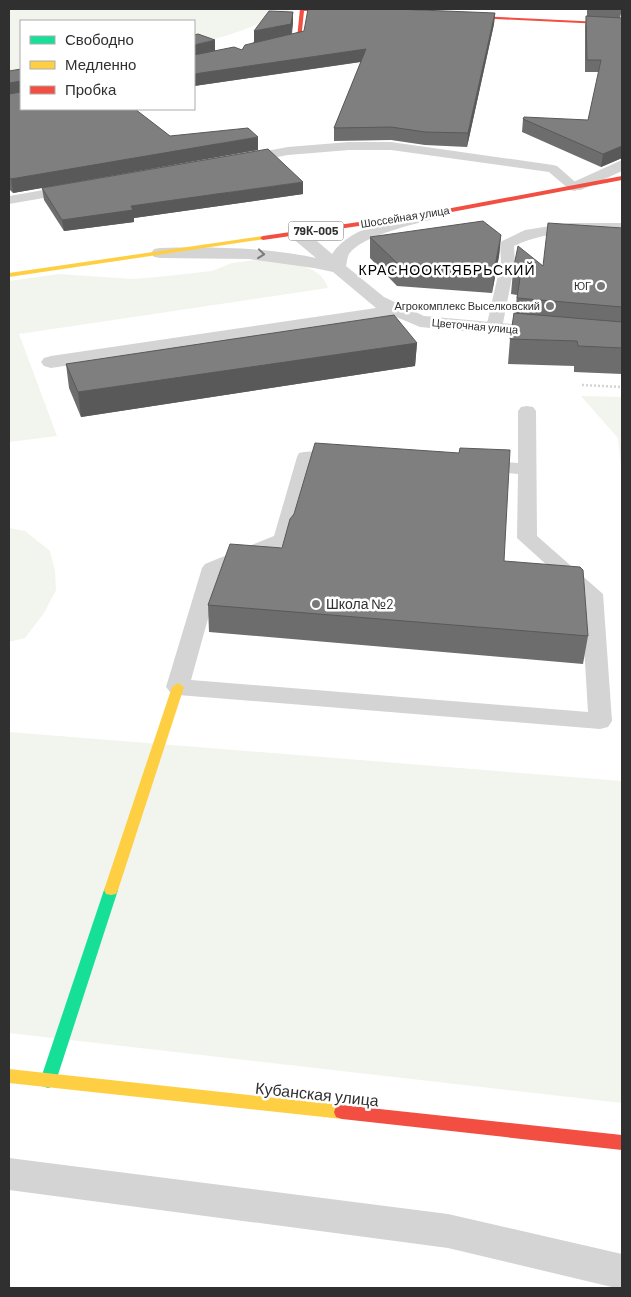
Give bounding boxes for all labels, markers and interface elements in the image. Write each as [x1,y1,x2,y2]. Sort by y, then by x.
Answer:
legend [20,20,195,110]
text: Свободно [65,30,134,48]
text: Медленно [65,55,136,73]
text: Пробка [65,80,117,98]
street label: Шоссейная улица [359,203,451,230]
road number: 79К-005 [288,222,344,240]
one-way arrow [257,248,265,259]
district label: КРАСНООКТЯБРЬСКИЙ [359,261,535,278]
place label: ЮГ [574,279,591,292]
marker: ЮГ [595,280,607,292]
place label: Агрокомплекс Выселковский [394,299,540,312]
marker: Агрокомплекс Выселковский [544,300,556,312]
street label: Цветочная улица [431,315,520,336]
place label: Школа №2 [326,595,394,612]
marker: Школа №2 [310,598,322,610]
street label: Кубанская улица [254,1078,380,1109]

